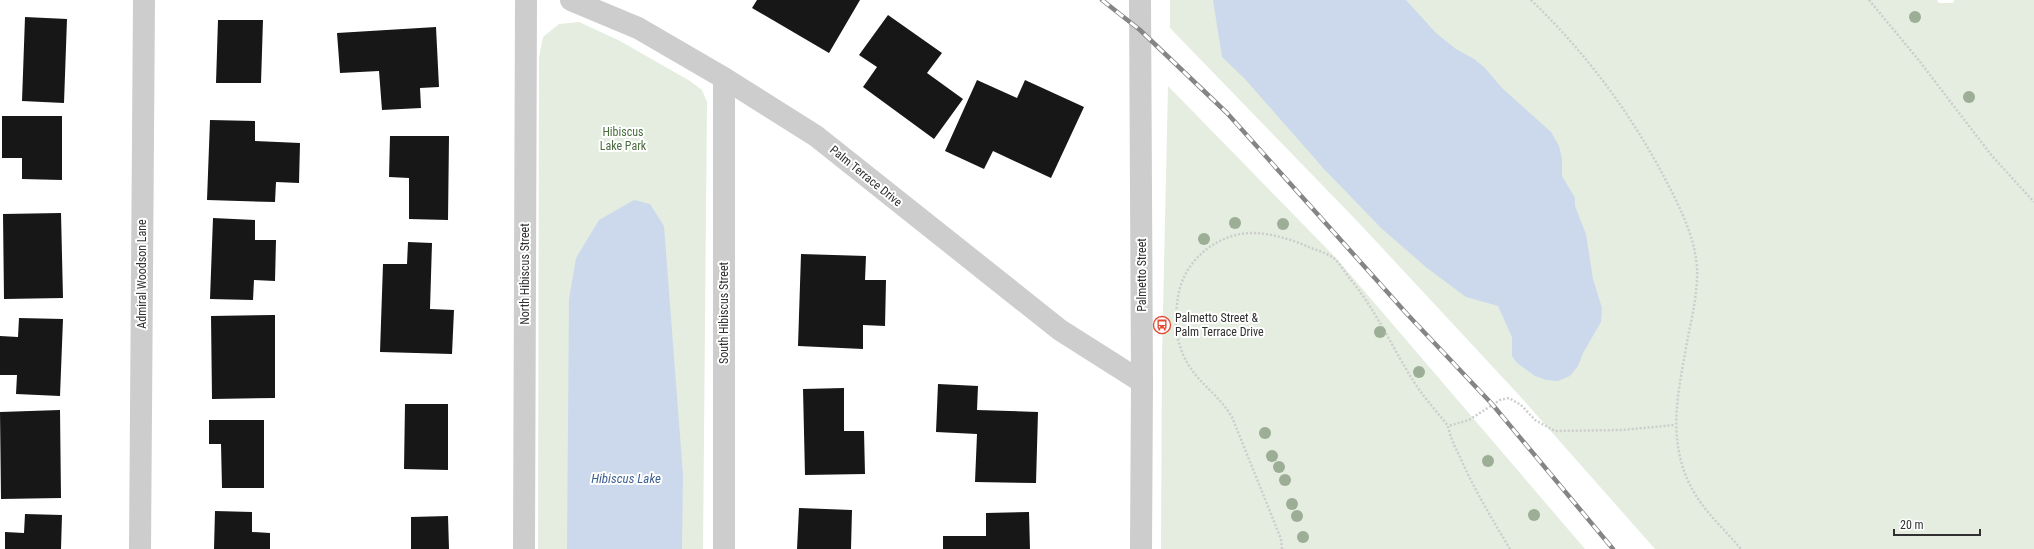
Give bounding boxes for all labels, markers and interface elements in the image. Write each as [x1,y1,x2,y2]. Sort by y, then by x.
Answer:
park label: Hibiscus Lake Park [600,125,647,153]
street label: Palm Terrace Drive [827,143,905,210]
street label: Admiral Woodson Lane [135,219,149,329]
street label: North Hibiscus Street [518,223,532,325]
street label: Palmetto Street [1135,238,1149,312]
street label: South Hibiscus Street [717,261,731,364]
place label: Palmetto Street & Palm Terrace Drive [1175,311,1264,339]
bus stop icon: Palmetto Street & Palm Terrace Drive [1152,315,1172,335]
water label: Hibiscus Lake [591,471,661,486]
scale bar [1894,511,1980,537]
text: 20 m [1900,518,1924,532]

